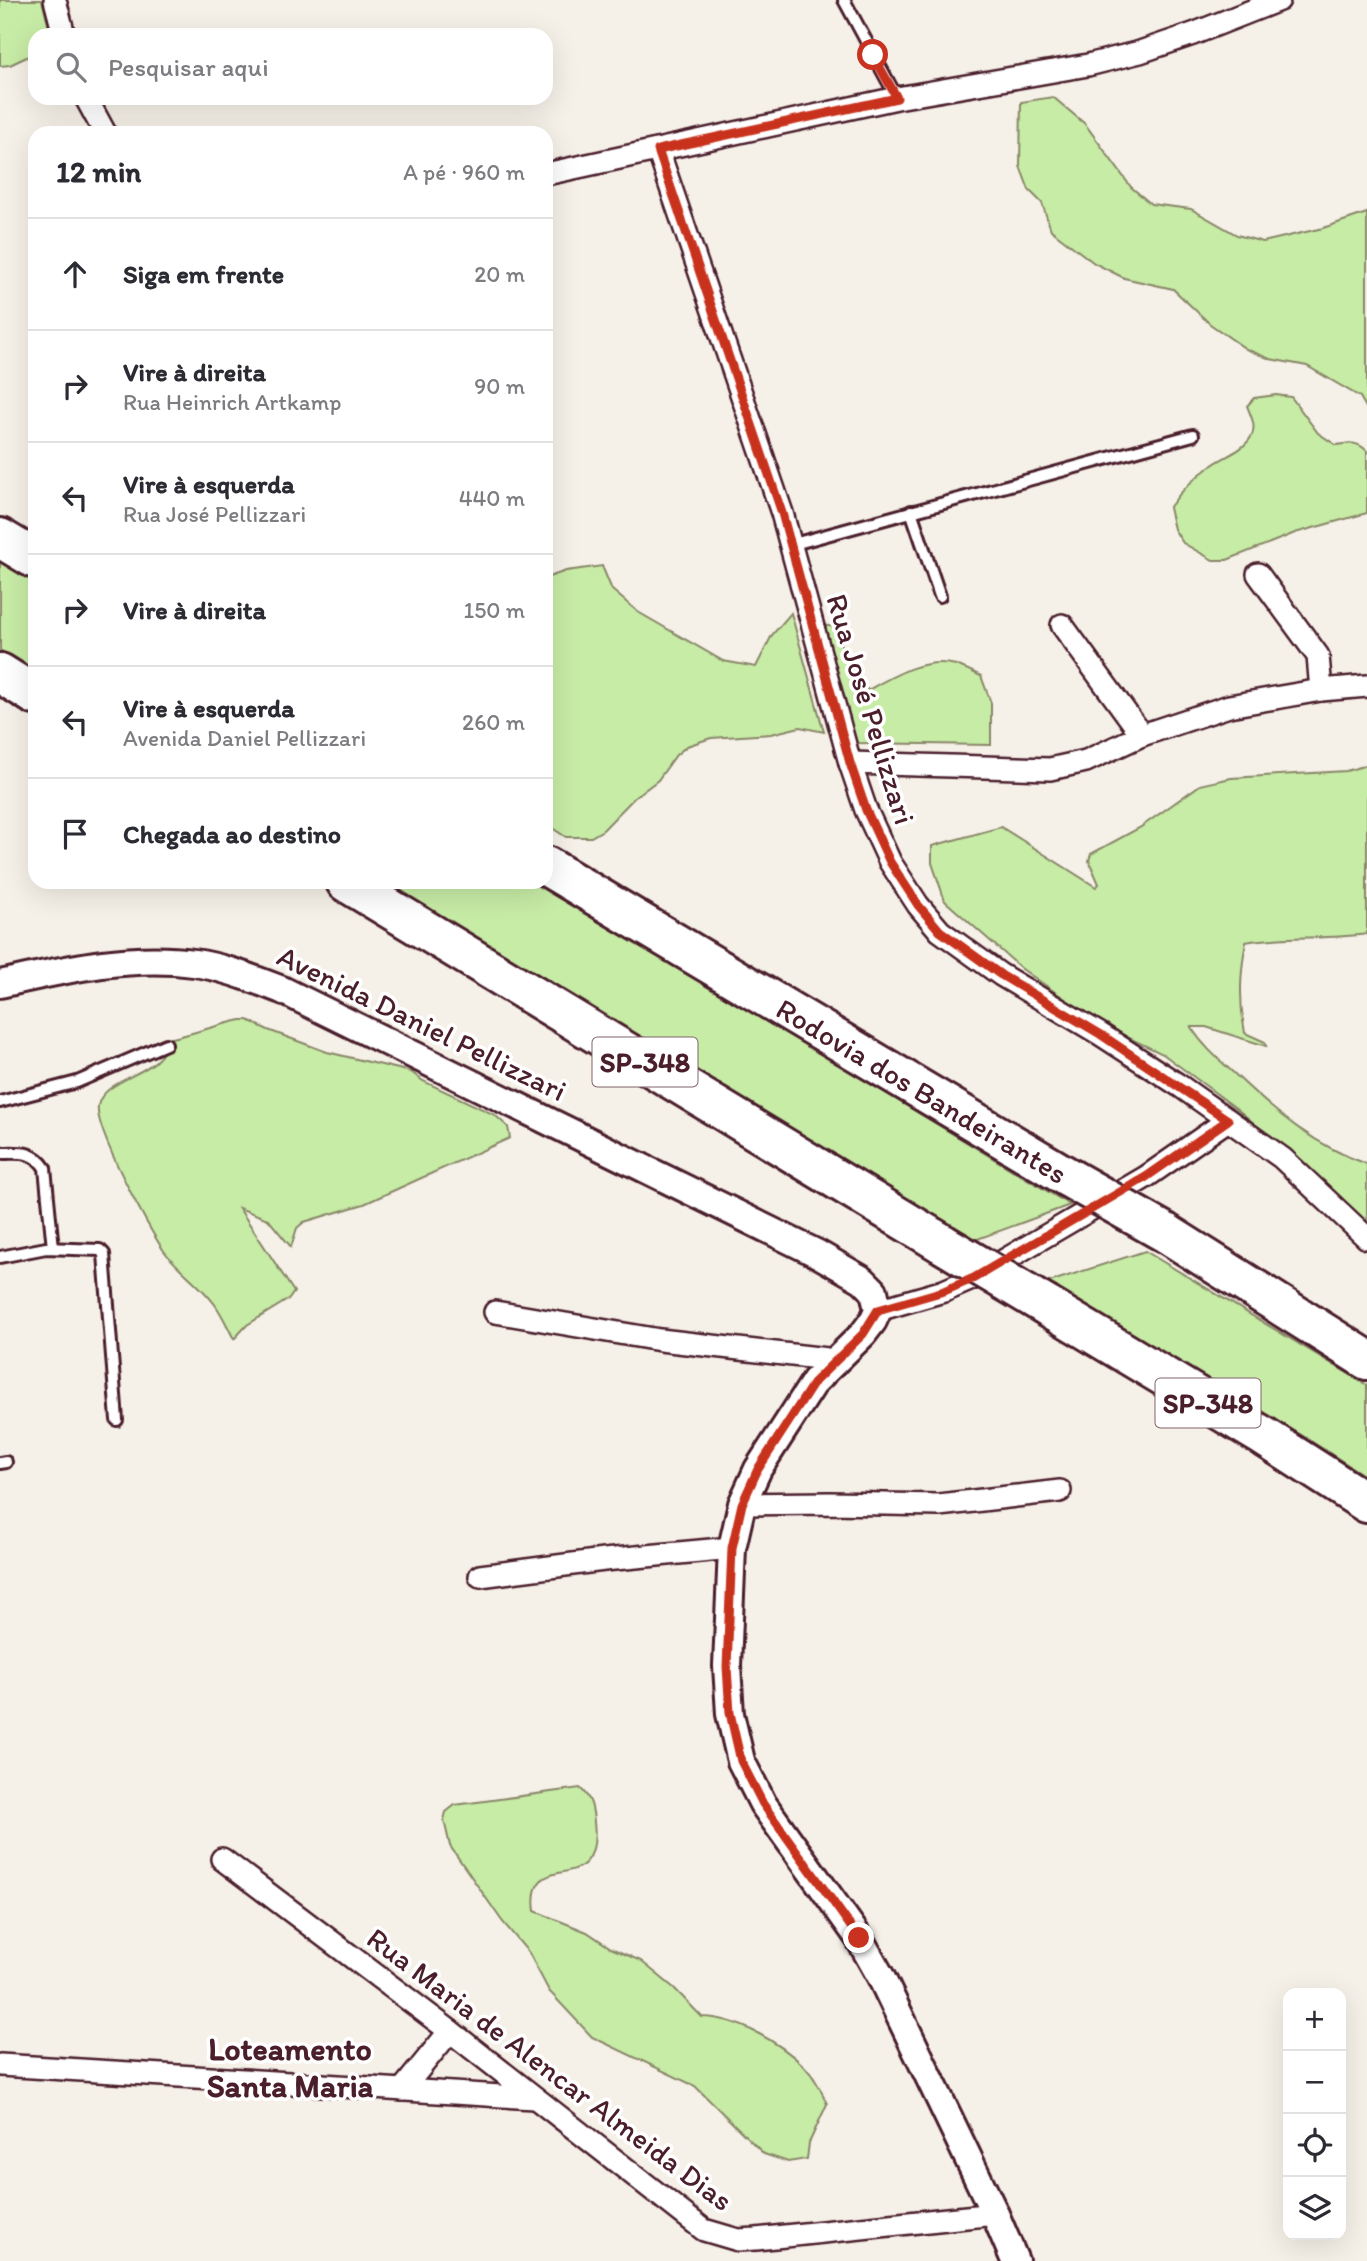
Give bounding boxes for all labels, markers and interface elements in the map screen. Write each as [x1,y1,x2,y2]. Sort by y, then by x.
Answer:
search box [28,28,553,105]
route start [857,39,888,70]
icon: search [52,48,90,86]
text: Pesquisar aqui [108,51,269,83]
text: 12 min [56,153,141,190]
text: A pé · 960 m [403,158,525,186]
icon: ahead [56,255,94,293]
text: Siga em frente [123,258,284,290]
text: 20 m [474,260,525,288]
text: Vire à direita [123,356,266,388]
icon: right [56,367,94,405]
text: 90 m [474,372,525,400]
text: Rua Heinrich Artkamp [123,388,341,416]
text: Vire à esquerda [123,468,295,500]
icon: left [56,479,94,517]
text: 440 m [459,484,525,512]
text: Rua José Pellizzari [123,500,306,528]
street label: Rua José Pellizzari [818,589,924,829]
icon: right [56,591,94,629]
text: Vire à direita [123,594,266,626]
text: 150 m [464,596,525,624]
text: Vire à esquerda [123,692,295,724]
icon: left [56,703,94,741]
text: 260 m [462,708,525,736]
text: Avenida Daniel Pellizzari [123,724,366,752]
icon: arrive [56,815,94,853]
text: Chegada ao destino [123,818,341,850]
street label: Avenida Daniel Pellizzari [271,937,573,1109]
street label: Rodovia dos Bandeirantes [770,989,1074,1191]
road number: SP-348 [592,1038,698,1086]
road number: SP-348 [1156,1378,1260,1428]
street label: Rua Maria de Alencar Almeida Dias [360,1919,740,2219]
route end [843,1922,874,1953]
map controls [1283,1988,1346,2240]
button: + [1283,1988,1346,2051]
district label: Loteamento Santa Maria [207,2030,374,2105]
button: − [1283,2051,1346,2114]
button: locate [1283,2114,1346,2177]
button: layers [1283,2177,1346,2240]

